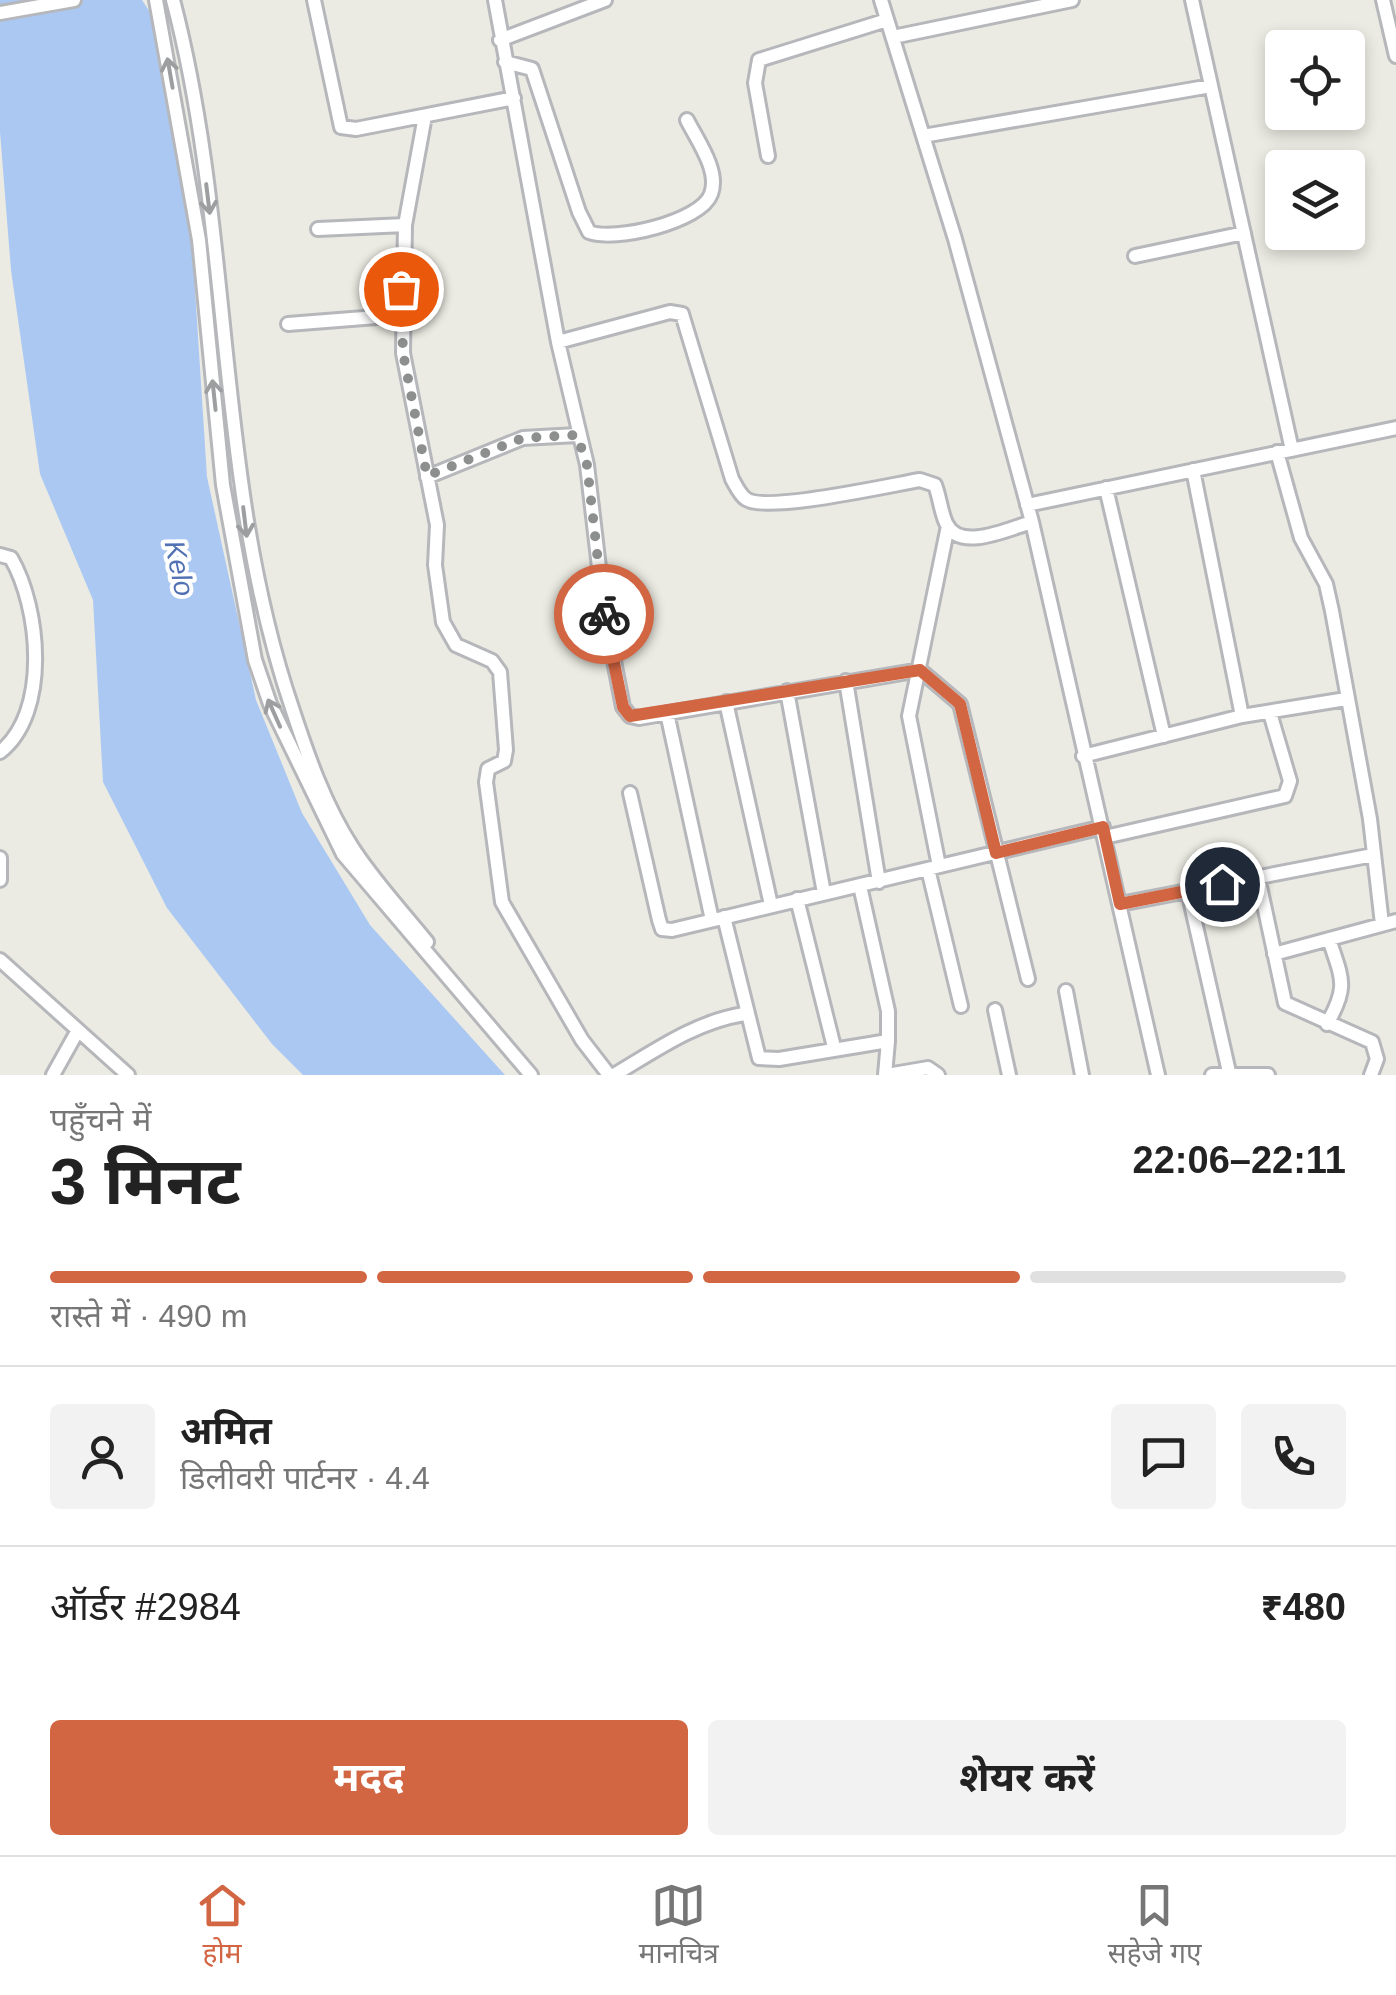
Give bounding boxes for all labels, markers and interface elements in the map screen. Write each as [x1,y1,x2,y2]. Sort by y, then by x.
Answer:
map controls [1265,30,1365,250]
button: locate [1265,30,1365,130]
one-way arrow [160,57,179,89]
button: layers [1265,150,1365,250]
one-way arrow [199,183,218,215]
pin [359,247,444,332]
icon: bag [374,262,429,317]
one-way arrow [204,379,223,411]
one-way arrow [236,505,254,538]
water label: Kelo [159,537,200,599]
courier [554,564,654,664]
icon: bike [577,587,632,642]
one-way arrow [264,698,283,728]
pin [1180,842,1265,927]
icon: home [1195,857,1250,912]
text: पहुँचने में [50,1102,151,1138]
text: 22:06–22:11 [1133,1139,1346,1181]
text: 3 मिनट [50,1145,241,1218]
text: रास्ते में · 490 m [50,1298,247,1334]
button: person [50,1404,155,1509]
button: chat [1111,1404,1216,1509]
button: phone [1241,1404,1346,1509]
text: अमित [180,1410,272,1452]
text: डिलीवरी पार्टनर · 4.4 [180,1460,430,1496]
text: ऑर्डर #2984 [50,1586,241,1628]
text: ₹480 [1261,1586,1346,1628]
button: मदद [50,1720,688,1835]
button: शेयर करें [708,1720,1346,1835]
tab: होम [195,1878,250,1974]
tab: मानचित्र [639,1878,719,1974]
tab: सहेजे गए [1108,1878,1201,1974]

